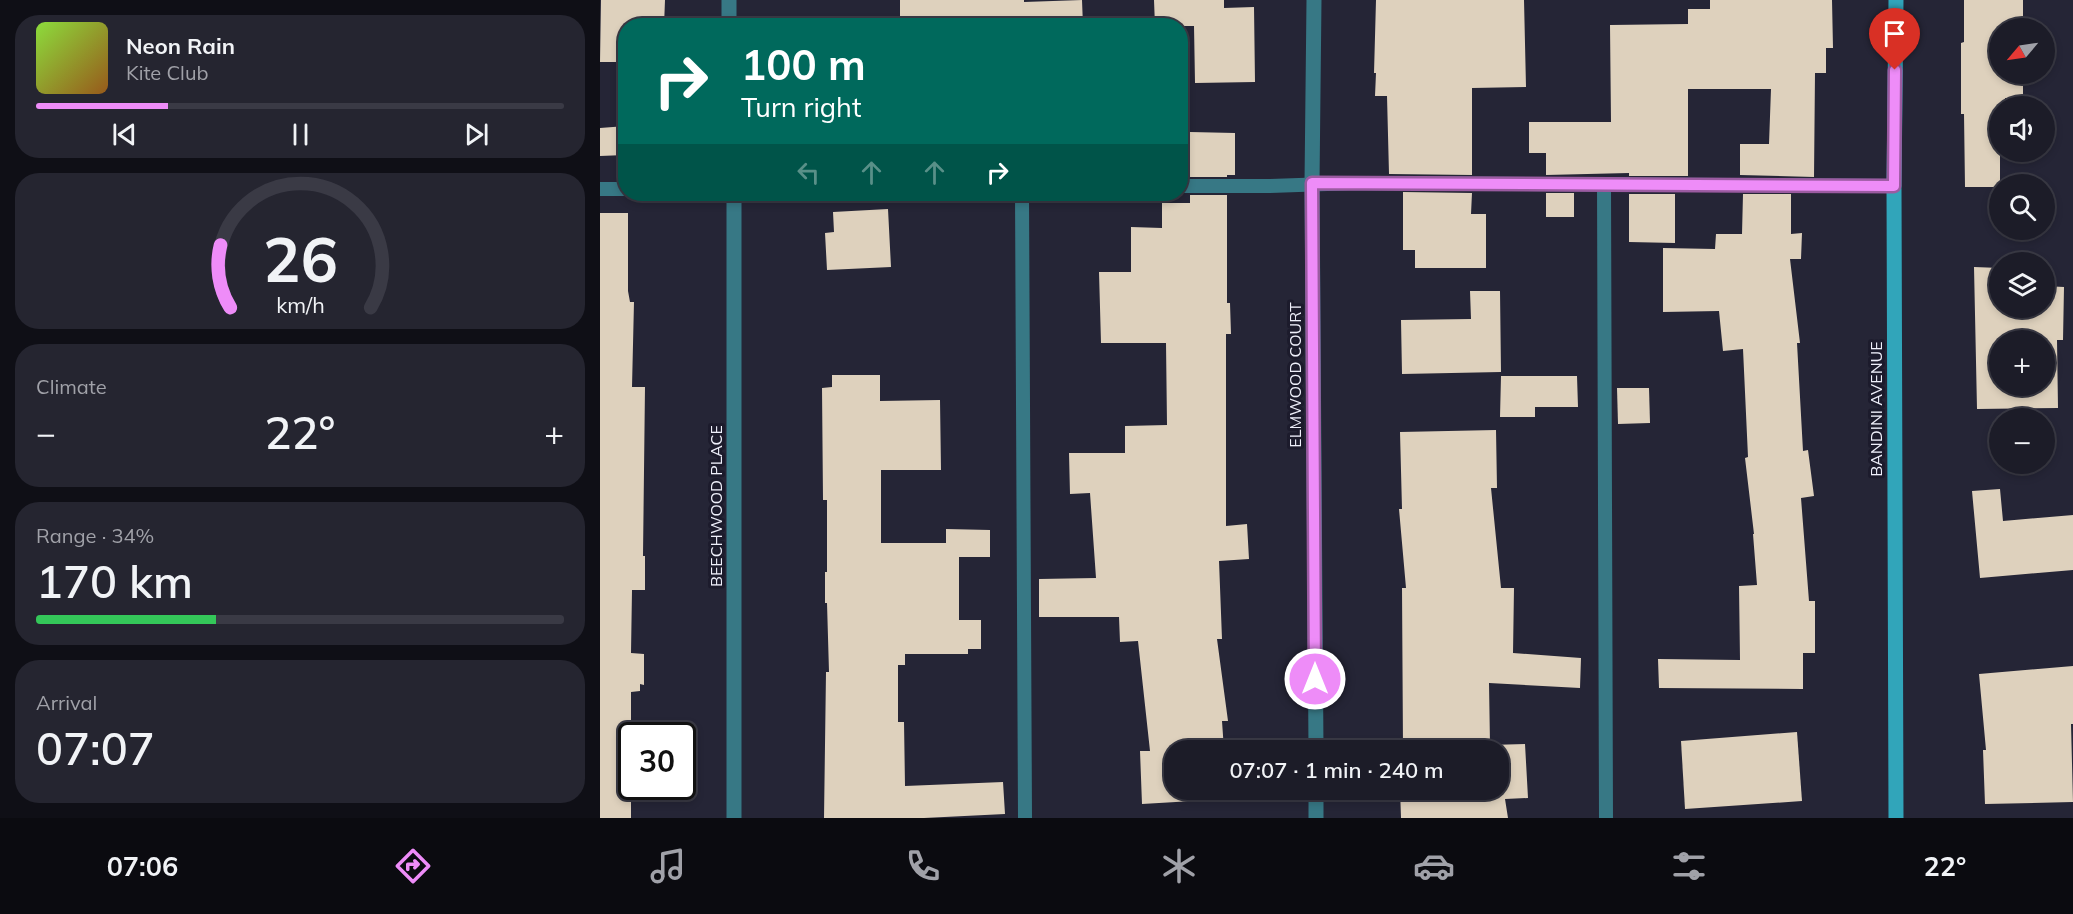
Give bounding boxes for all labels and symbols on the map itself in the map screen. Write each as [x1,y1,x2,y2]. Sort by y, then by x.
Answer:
pin [1869,8,1920,70]
north arrow [1989,18,2055,84]
street label: ELMWOOD COURT [1285,302,1305,448]
street label: BANDINI AVENUE [1866,341,1886,477]
street label: BEECHWOOD PLACE [706,425,726,587]
position arrow [1283,647,1347,711]
speed limit sign: 30 [618,722,696,800]

